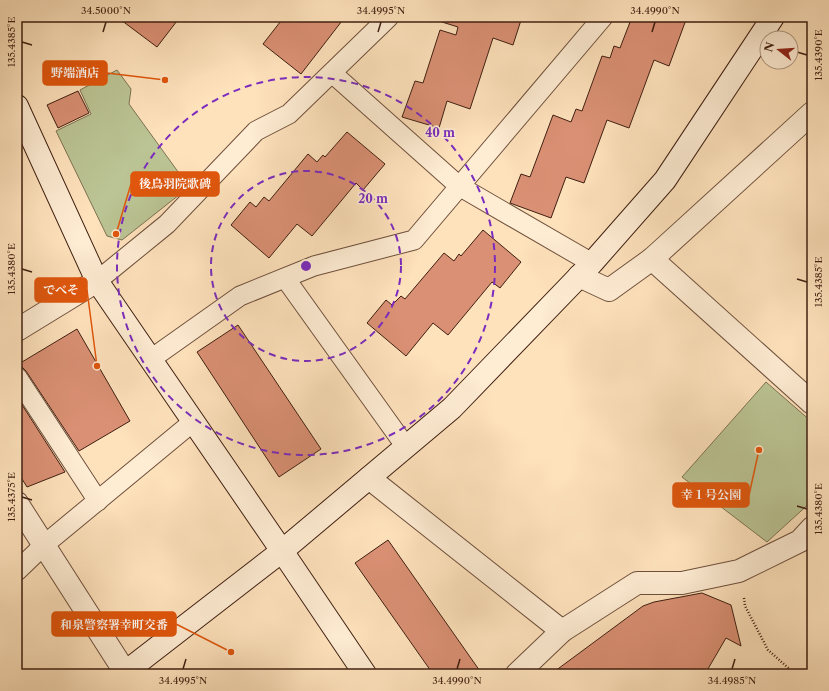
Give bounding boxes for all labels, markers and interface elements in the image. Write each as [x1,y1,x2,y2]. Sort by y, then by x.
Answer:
text: 34.5000°N [81,4,131,17]
text: 34.4995°N [357,4,405,17]
text: 34.4990°N [630,4,680,17]
text: 135.4385°E [5,17,18,67]
text: 135.4390°E [812,29,825,81]
north arrow [759,30,799,70]
text: N [761,40,778,54]
callout: 野端酒店 [43,61,107,85]
text: 野端酒店 [51,65,99,80]
text: 40 m [425,125,455,140]
callout: 後鳥羽院歌碑 [131,172,219,196]
text: 後鳥羽院歌碑 [139,176,211,191]
text: 20 m [358,191,388,206]
text: 135.4380°E [5,243,18,295]
text: 135.4385°E [812,257,825,307]
centre of rings [299,259,313,273]
callout: でべそ [35,278,87,302]
text: でべそ [43,282,79,297]
text: 135.4375°E [5,472,18,522]
callout: 幸１号公園 [673,483,749,507]
text: 135.4380°E [812,483,825,535]
text: 幸１号公園 [681,487,741,502]
callout: 和泉警察署幸町交番 [52,612,176,636]
text: 和泉警察署幸町交番 [60,617,168,632]
text: 34.4995°N [159,674,207,687]
text: 34.4990°N [432,674,482,687]
text: 34.4985°N [708,674,756,687]

